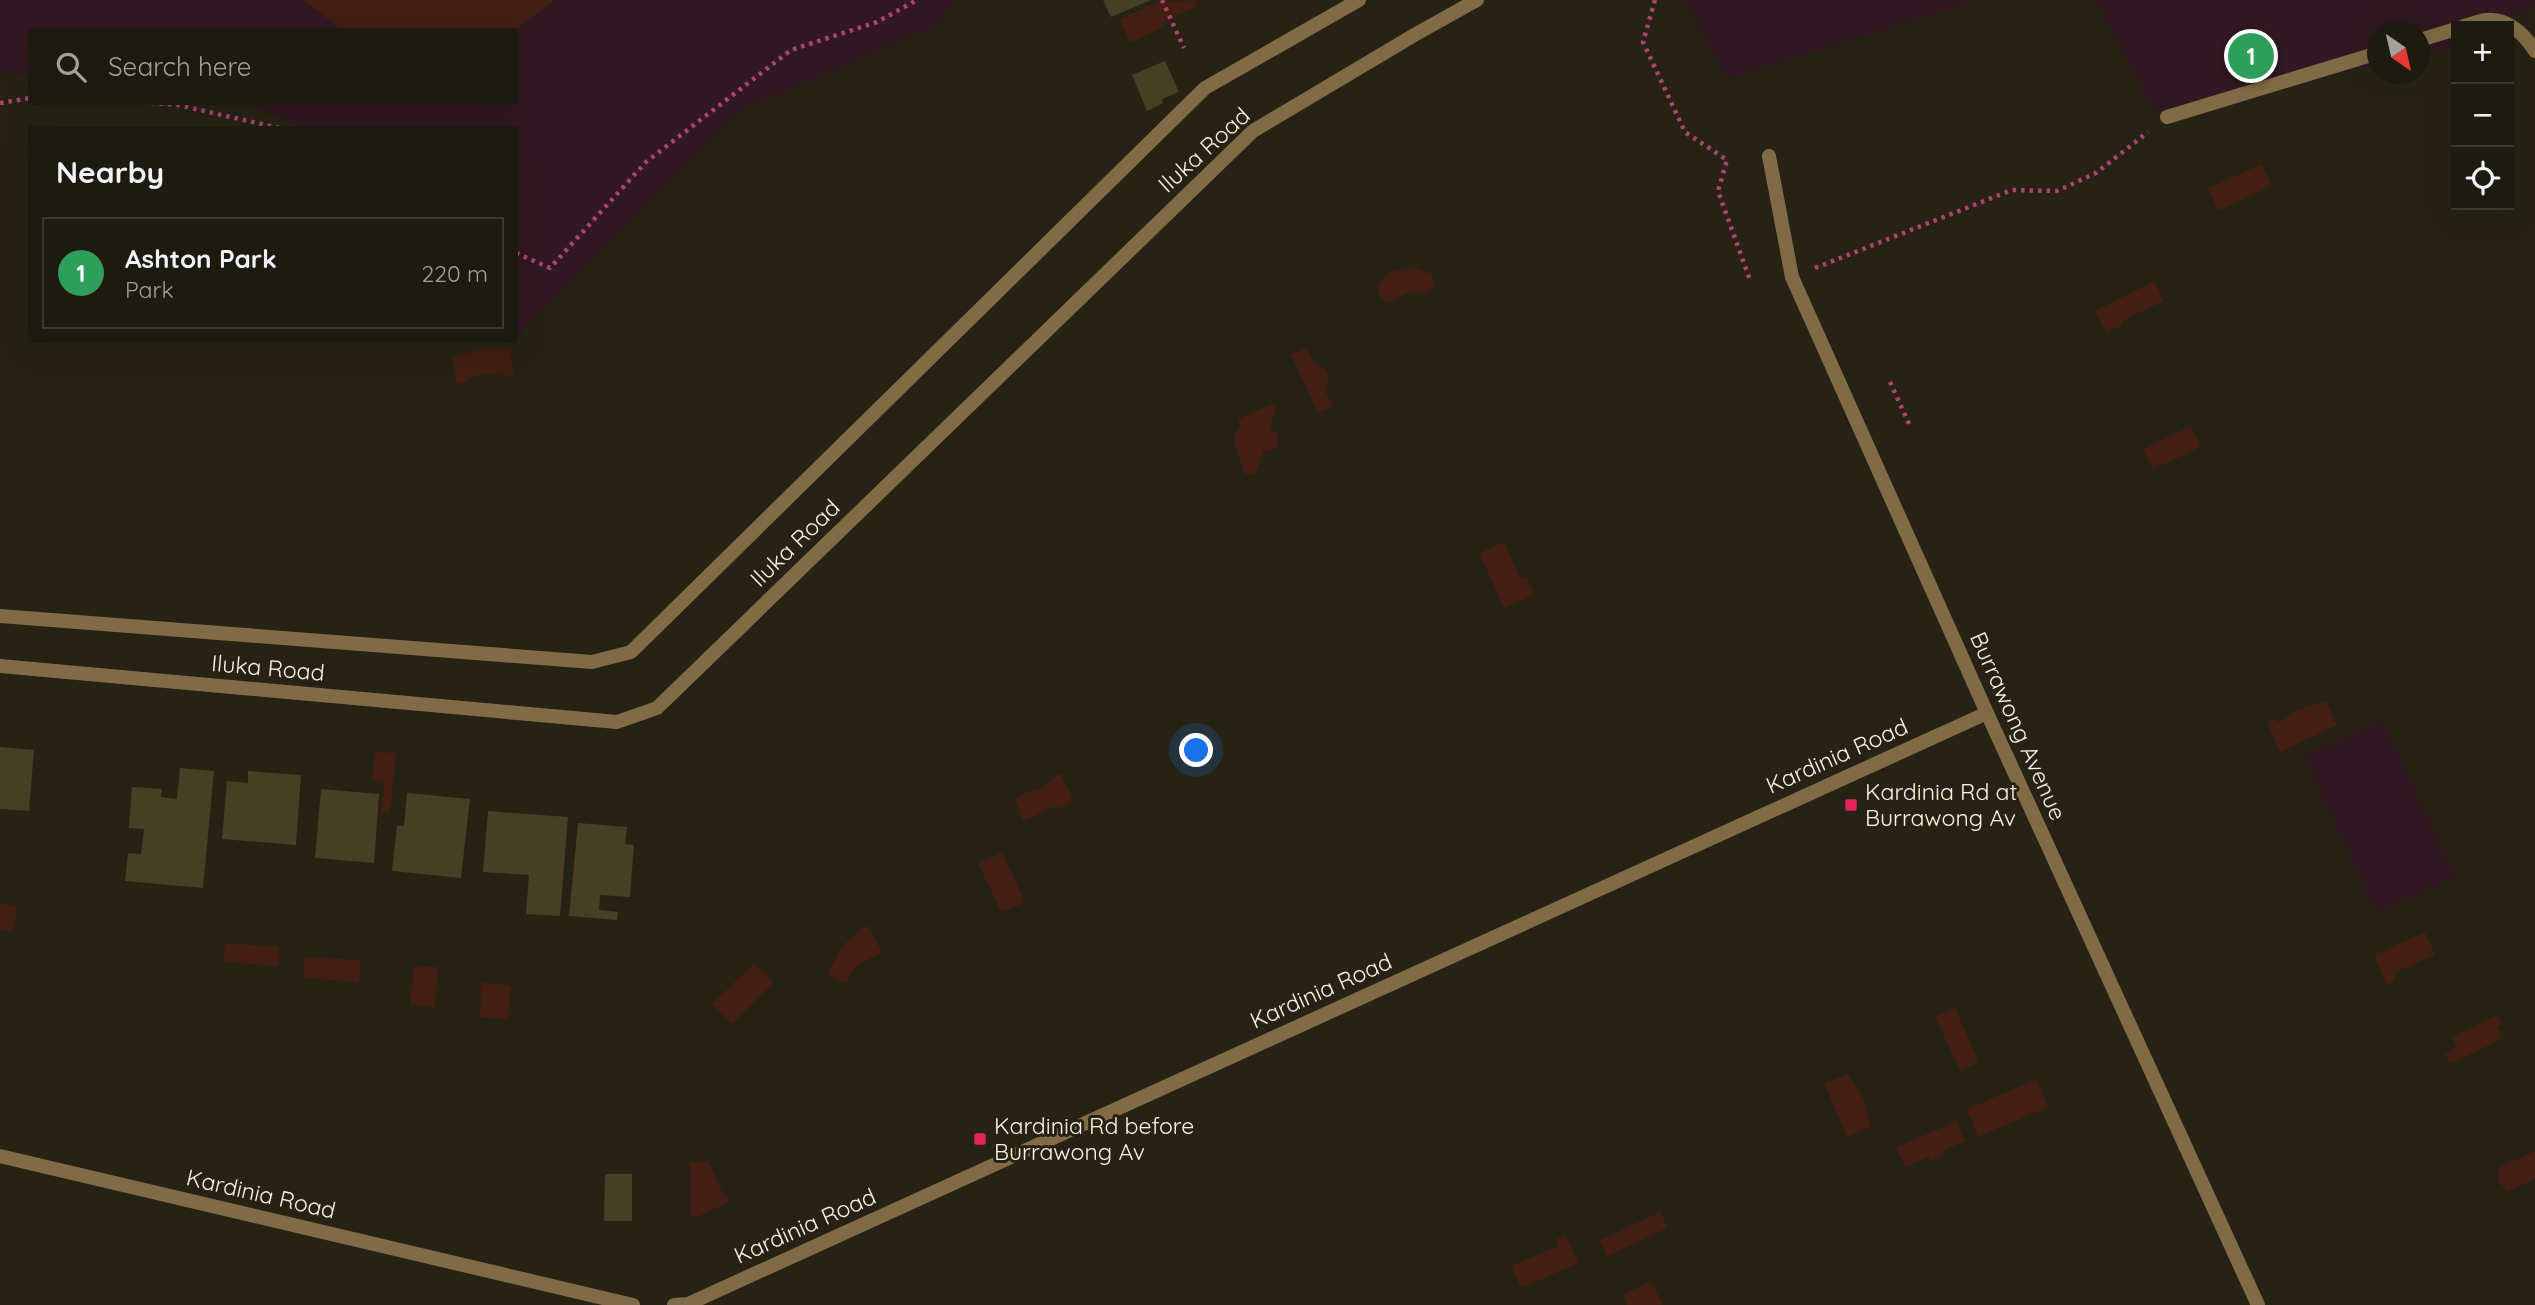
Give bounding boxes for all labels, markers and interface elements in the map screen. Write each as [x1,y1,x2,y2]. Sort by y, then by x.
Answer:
north arrow [2367,21,2430,84]
map controls [2451,21,2514,210]
button: + [2451,21,2514,84]
search box [28,28,518,105]
pin: 1 [2228,30,2274,82]
icon: search [52,48,90,86]
text: Search here [108,50,252,83]
button: − [2451,84,2514,147]
street label: Iluka Road [1152,101,1256,198]
button: locate [2451,147,2514,210]
text: Nearby [56,153,164,191]
text: Ashton Park [125,242,277,275]
text: 1 [77,259,85,288]
text: 220 m [422,259,488,288]
text: Park [125,275,174,304]
street label: Iluka Road [744,493,846,592]
street label: Burrawong Avenue [1964,627,2073,824]
street label: Iluka Road [210,648,326,687]
street label: Kardinia Road [1761,711,1912,800]
your location [1179,733,1213,767]
place label: Kardinia Rd at Burrawong Av [1865,777,2018,832]
marker: Kardinia Rd at Burrawong Av [1843,797,1859,813]
street label: Kardinia Road [1245,946,1396,1035]
place label: Kardinia Rd before Burrawong Av [994,1111,1194,1166]
marker: Kardinia Rd before Burrawong Av [972,1131,988,1147]
street label: Kardinia Road [184,1162,339,1225]
street label: Kardinia Road [729,1181,880,1270]

